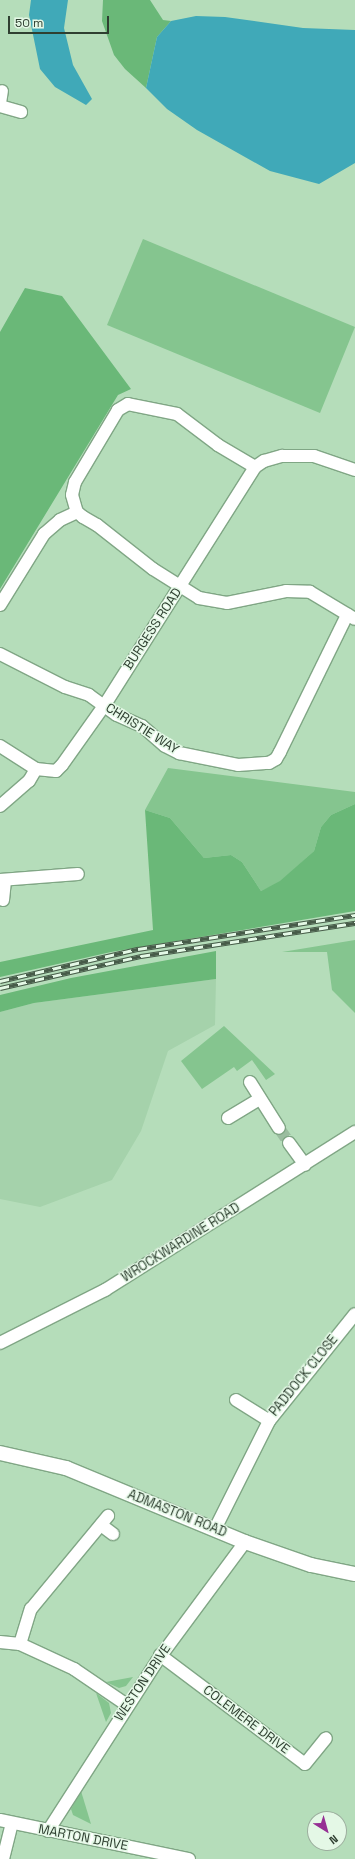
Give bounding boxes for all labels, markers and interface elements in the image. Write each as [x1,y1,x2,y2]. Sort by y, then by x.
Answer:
scale bar [10,8,111,34]
text: 50 m [15,15,43,31]
street label: BURGESS ROAD [121,585,185,673]
street label: CHRISTIE WAY [102,700,182,758]
street label: WROCKWARDINE ROAD [119,1200,243,1286]
street label: PADDOCK CLOSE [267,1332,341,1420]
street label: ADMASTON ROAD [125,1487,229,1541]
street label: WESTON DRIVE [111,1642,175,1724]
street label: COLEMERE DRIVE [200,1682,292,1758]
north arrow [307,1811,347,1851]
street label: MARTON DRIVE [37,1822,129,1854]
text: N [326,1832,341,1848]

